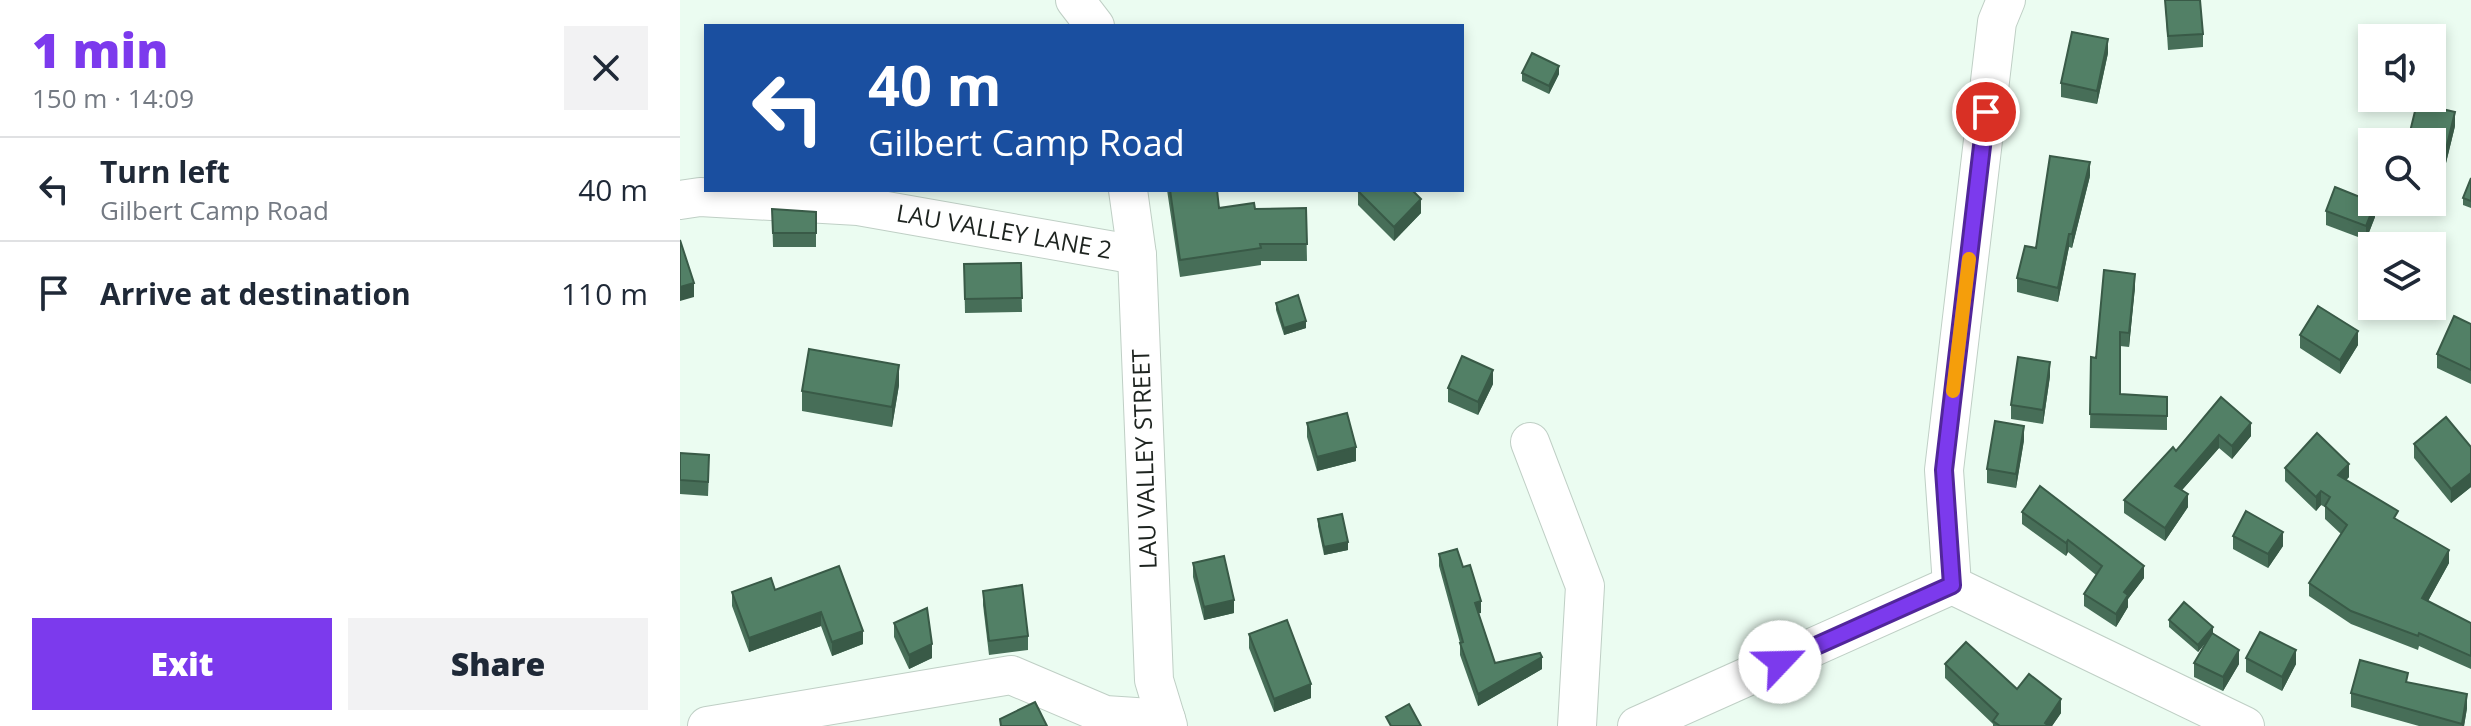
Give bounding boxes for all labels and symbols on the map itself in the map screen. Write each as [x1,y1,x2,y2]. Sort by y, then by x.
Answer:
pin [1952,78,2020,146]
street label: LAU VALLEY LANE 2 [894,195,1114,266]
street label: LAU VALLEY STREET [1123,349,1164,570]
position arrow [1738,620,1822,704]

